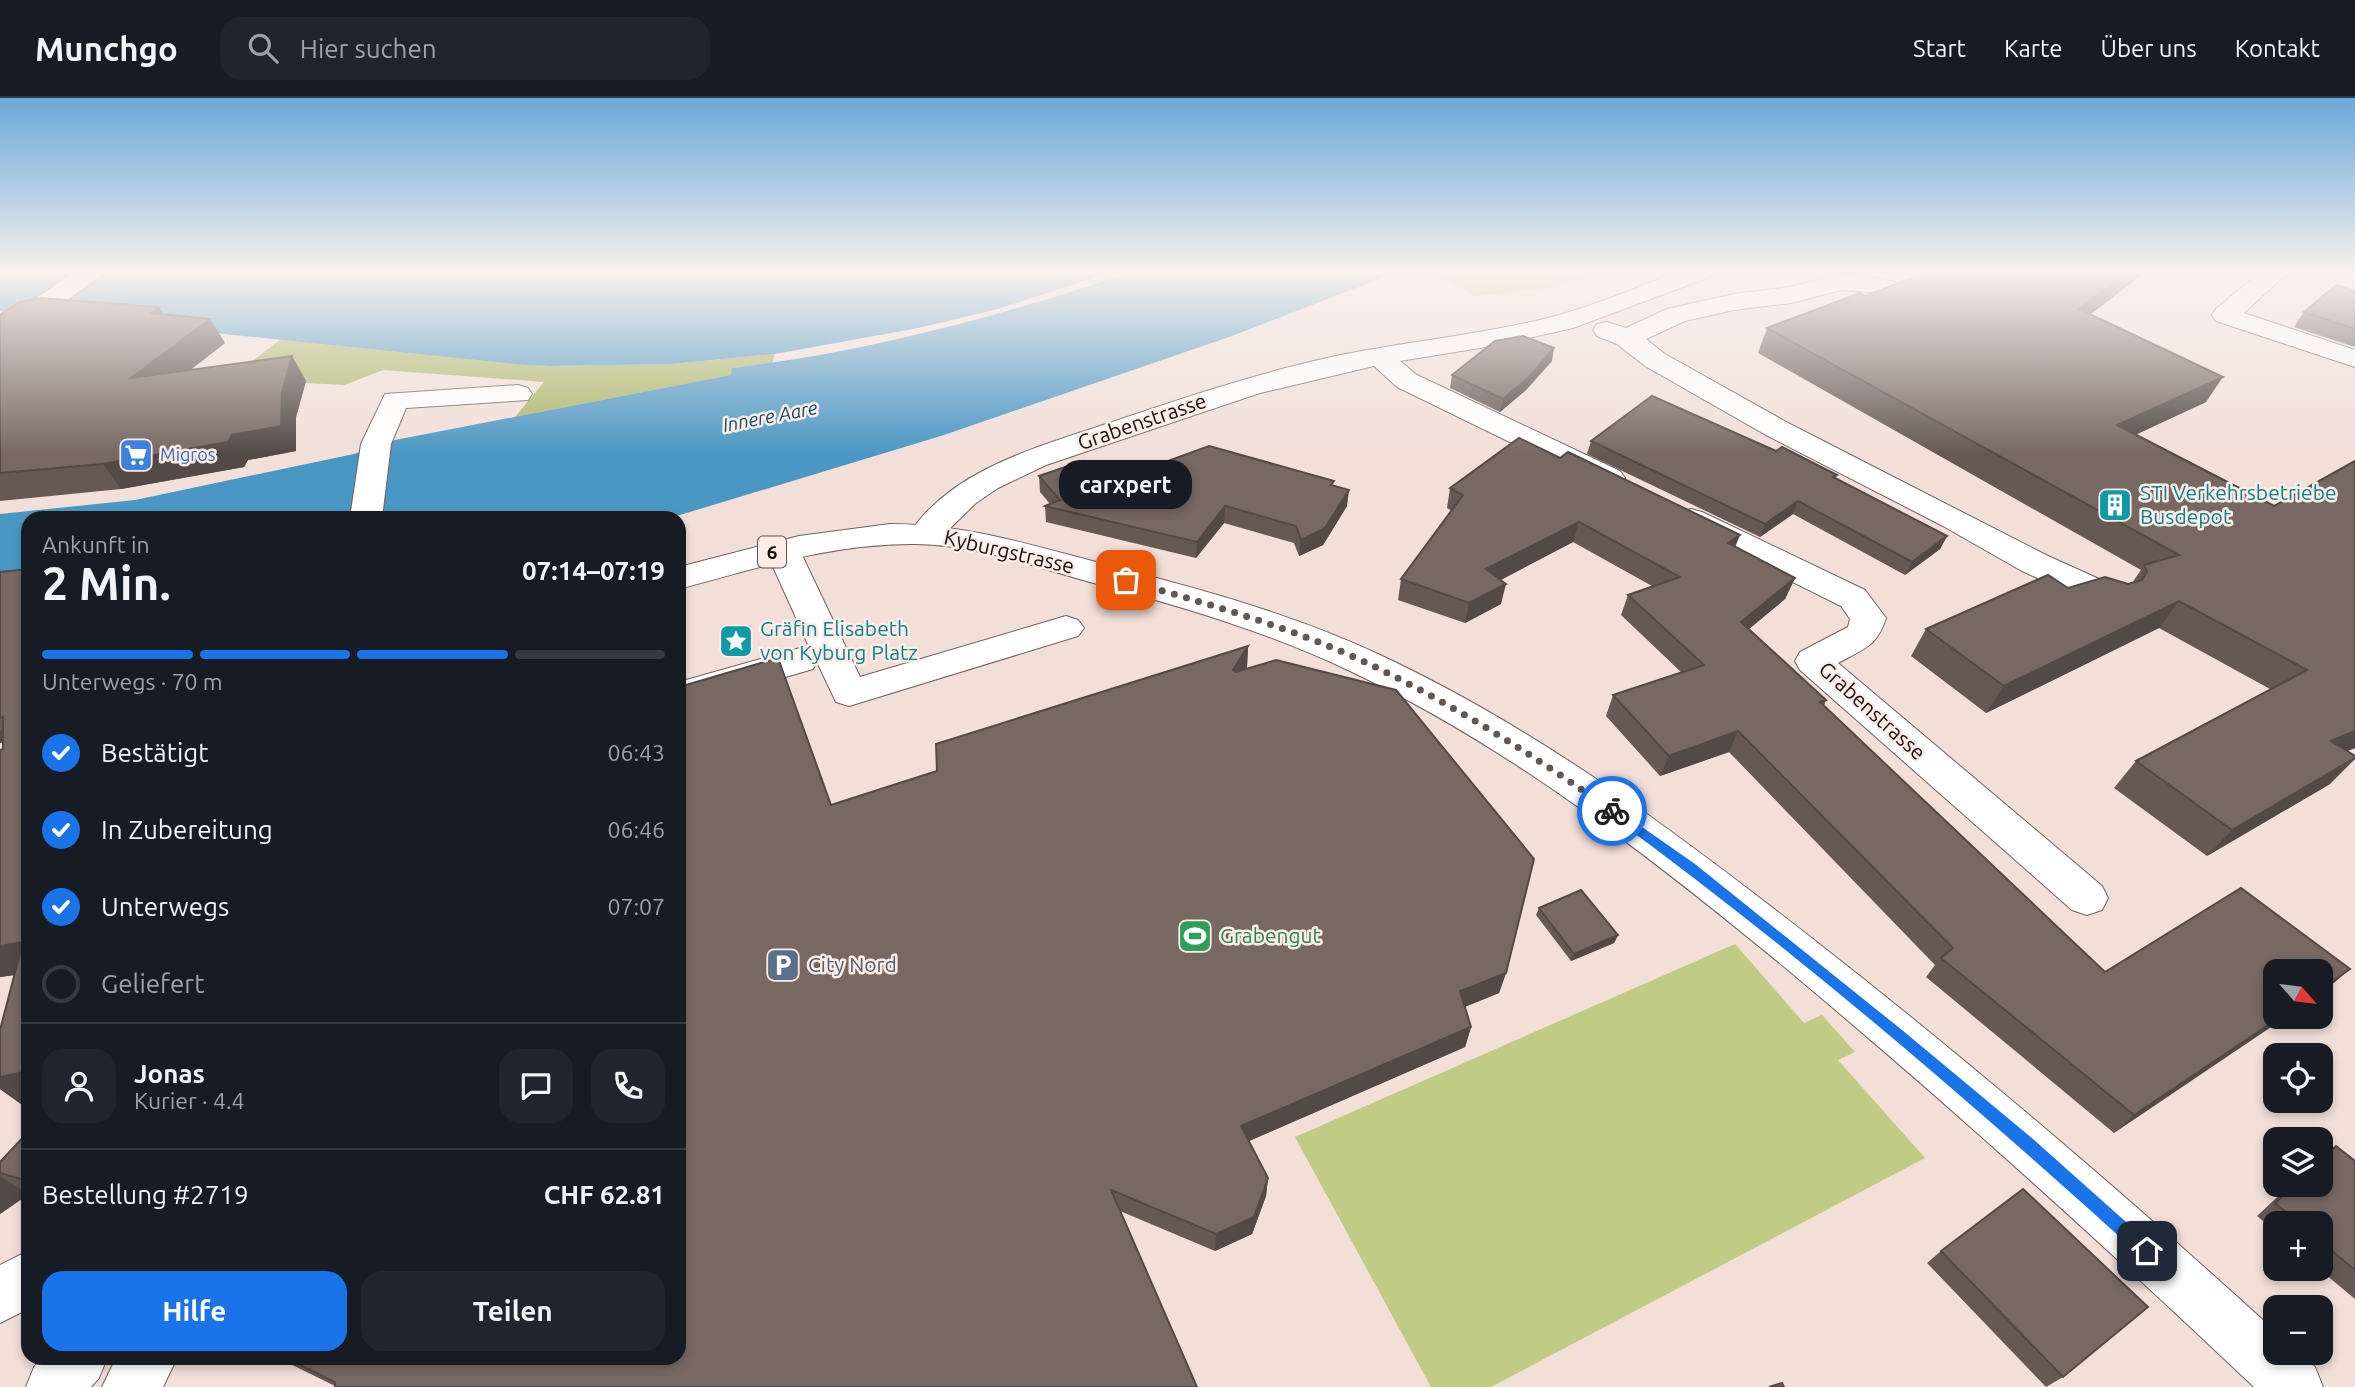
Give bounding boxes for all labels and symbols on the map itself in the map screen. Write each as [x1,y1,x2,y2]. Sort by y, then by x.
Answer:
street label: Grabenstrasse [1074,388,1209,454]
water label: Innere Aare [721,396,820,436]
supermarket icon: Migros [117,436,155,474]
place label: Migros [160,444,216,464]
callout: carxpert [1060,461,1192,510]
place label: STI Verkehrsbetriebe Busdepot [2140,480,2337,528]
building icon: STI Verkehrsbetriebe Busdepot [2096,486,2134,524]
street label: Kyburgstrasse [942,524,1077,578]
road number: 6 [758,536,786,568]
pin [1096,550,1156,610]
place label: Gräfin Elisabeth von Kyburg Platz [760,616,918,664]
place icon: Gräfin Elisabeth von Kyburg Platz [717,622,755,660]
street label: Grabenstrasse [1815,656,1931,764]
courier [1577,776,1647,846]
sports icon: Grabengut [1176,917,1214,955]
place label: Grabengut [1220,923,1321,947]
parking icon: City Nord [764,946,802,984]
place label: City Nord [808,952,897,976]
north arrow [2263,959,2333,1029]
pin [2117,1221,2177,1281]

